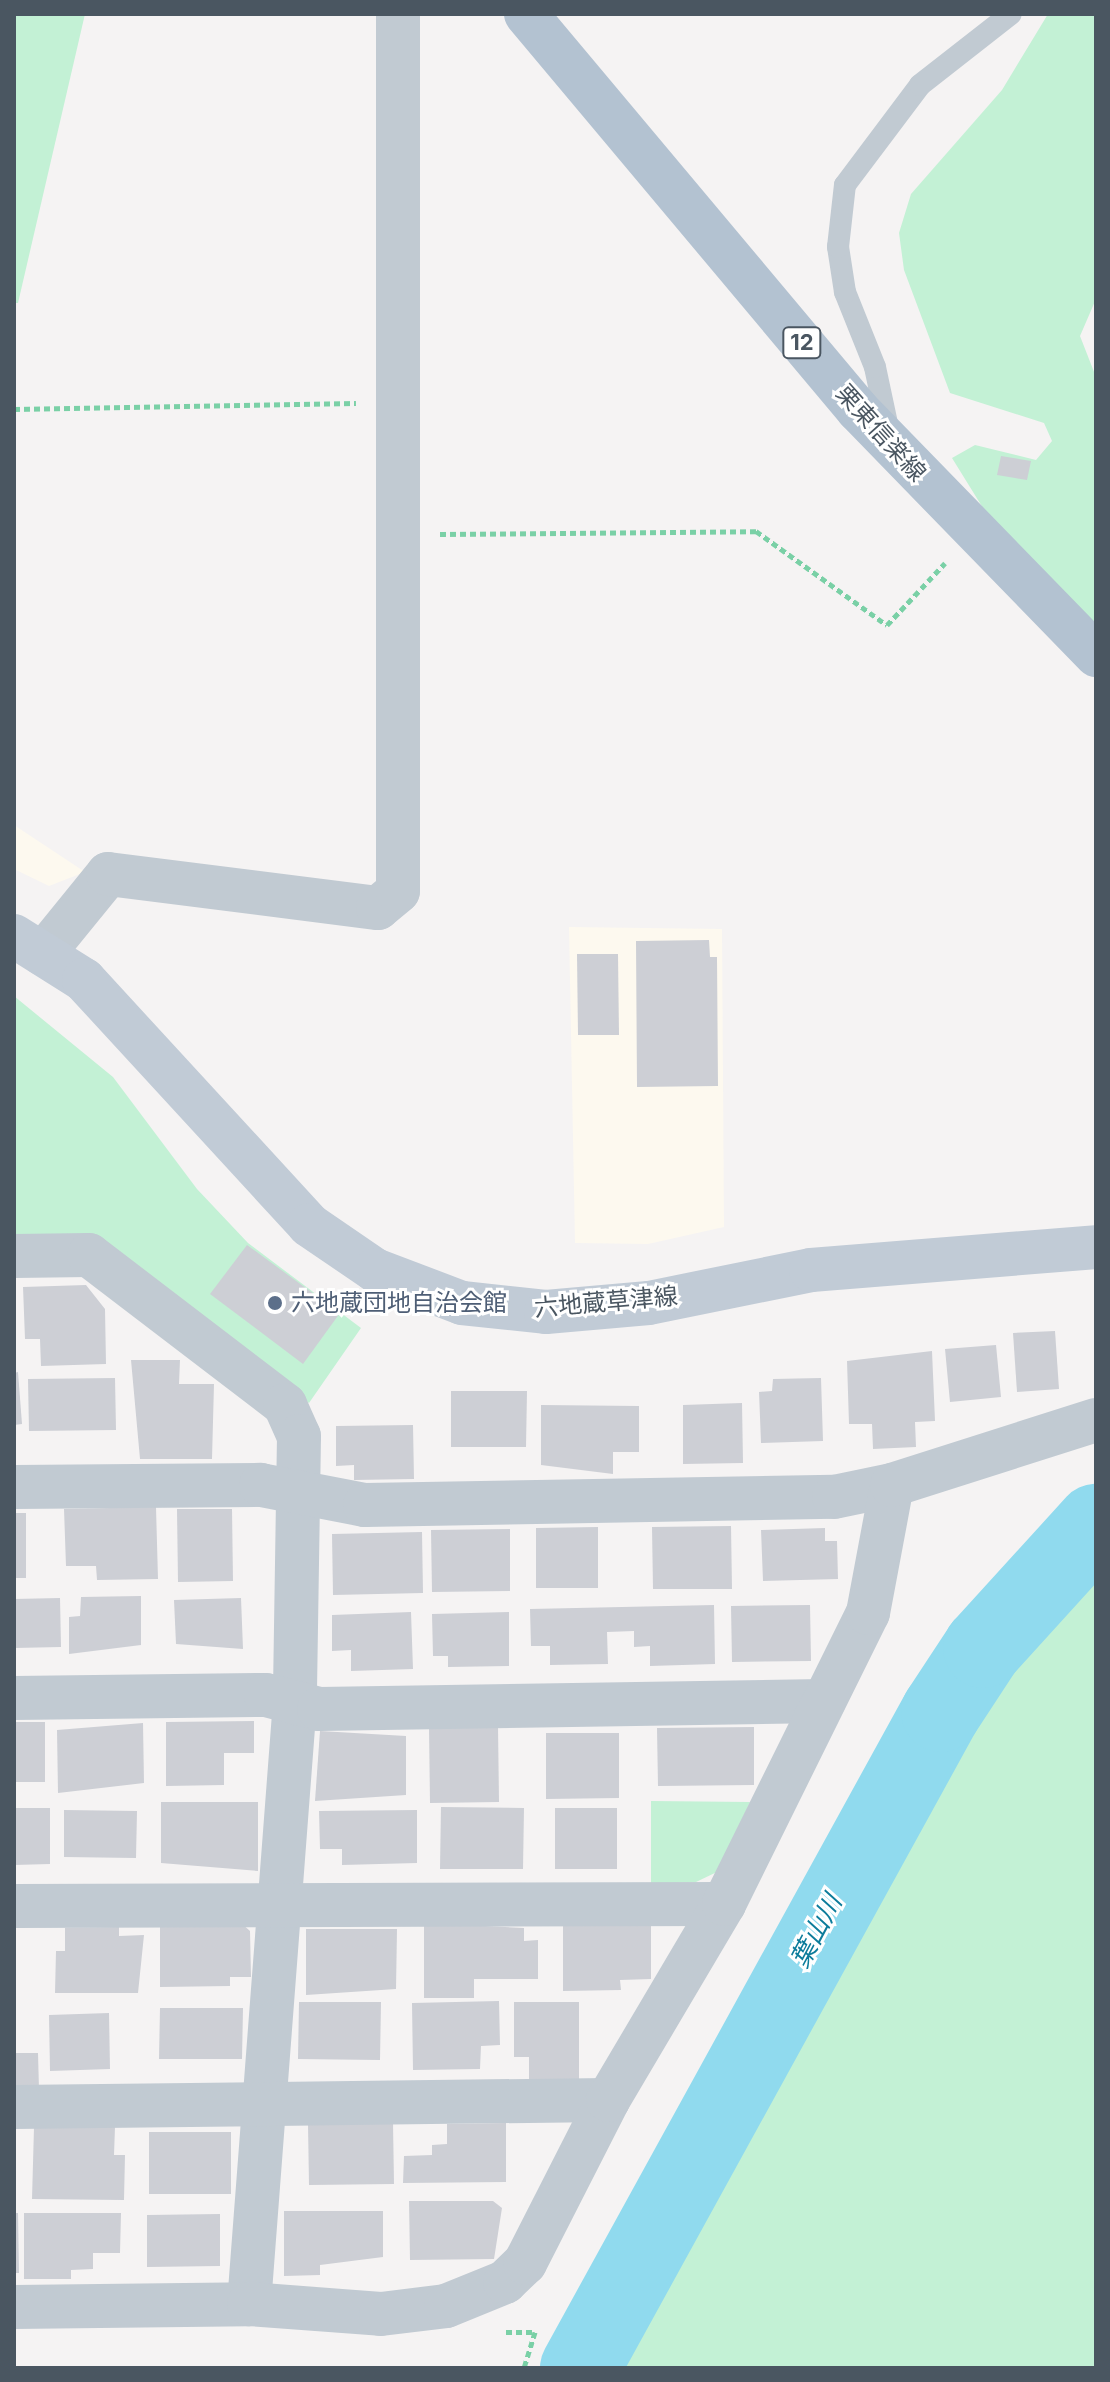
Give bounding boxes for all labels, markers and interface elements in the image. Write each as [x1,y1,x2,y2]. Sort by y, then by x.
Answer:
road number: 12 [782,325,822,361]
street label: 栗東信楽線 [830,379,932,487]
street label: 六地蔵草津線 [533,1281,679,1323]
place label: 六地蔵団地自治会館 [291,1289,507,1317]
marker: 六地蔵団地自治会館 [266,1294,284,1312]
water label: 葉山川 [784,1889,848,1973]

